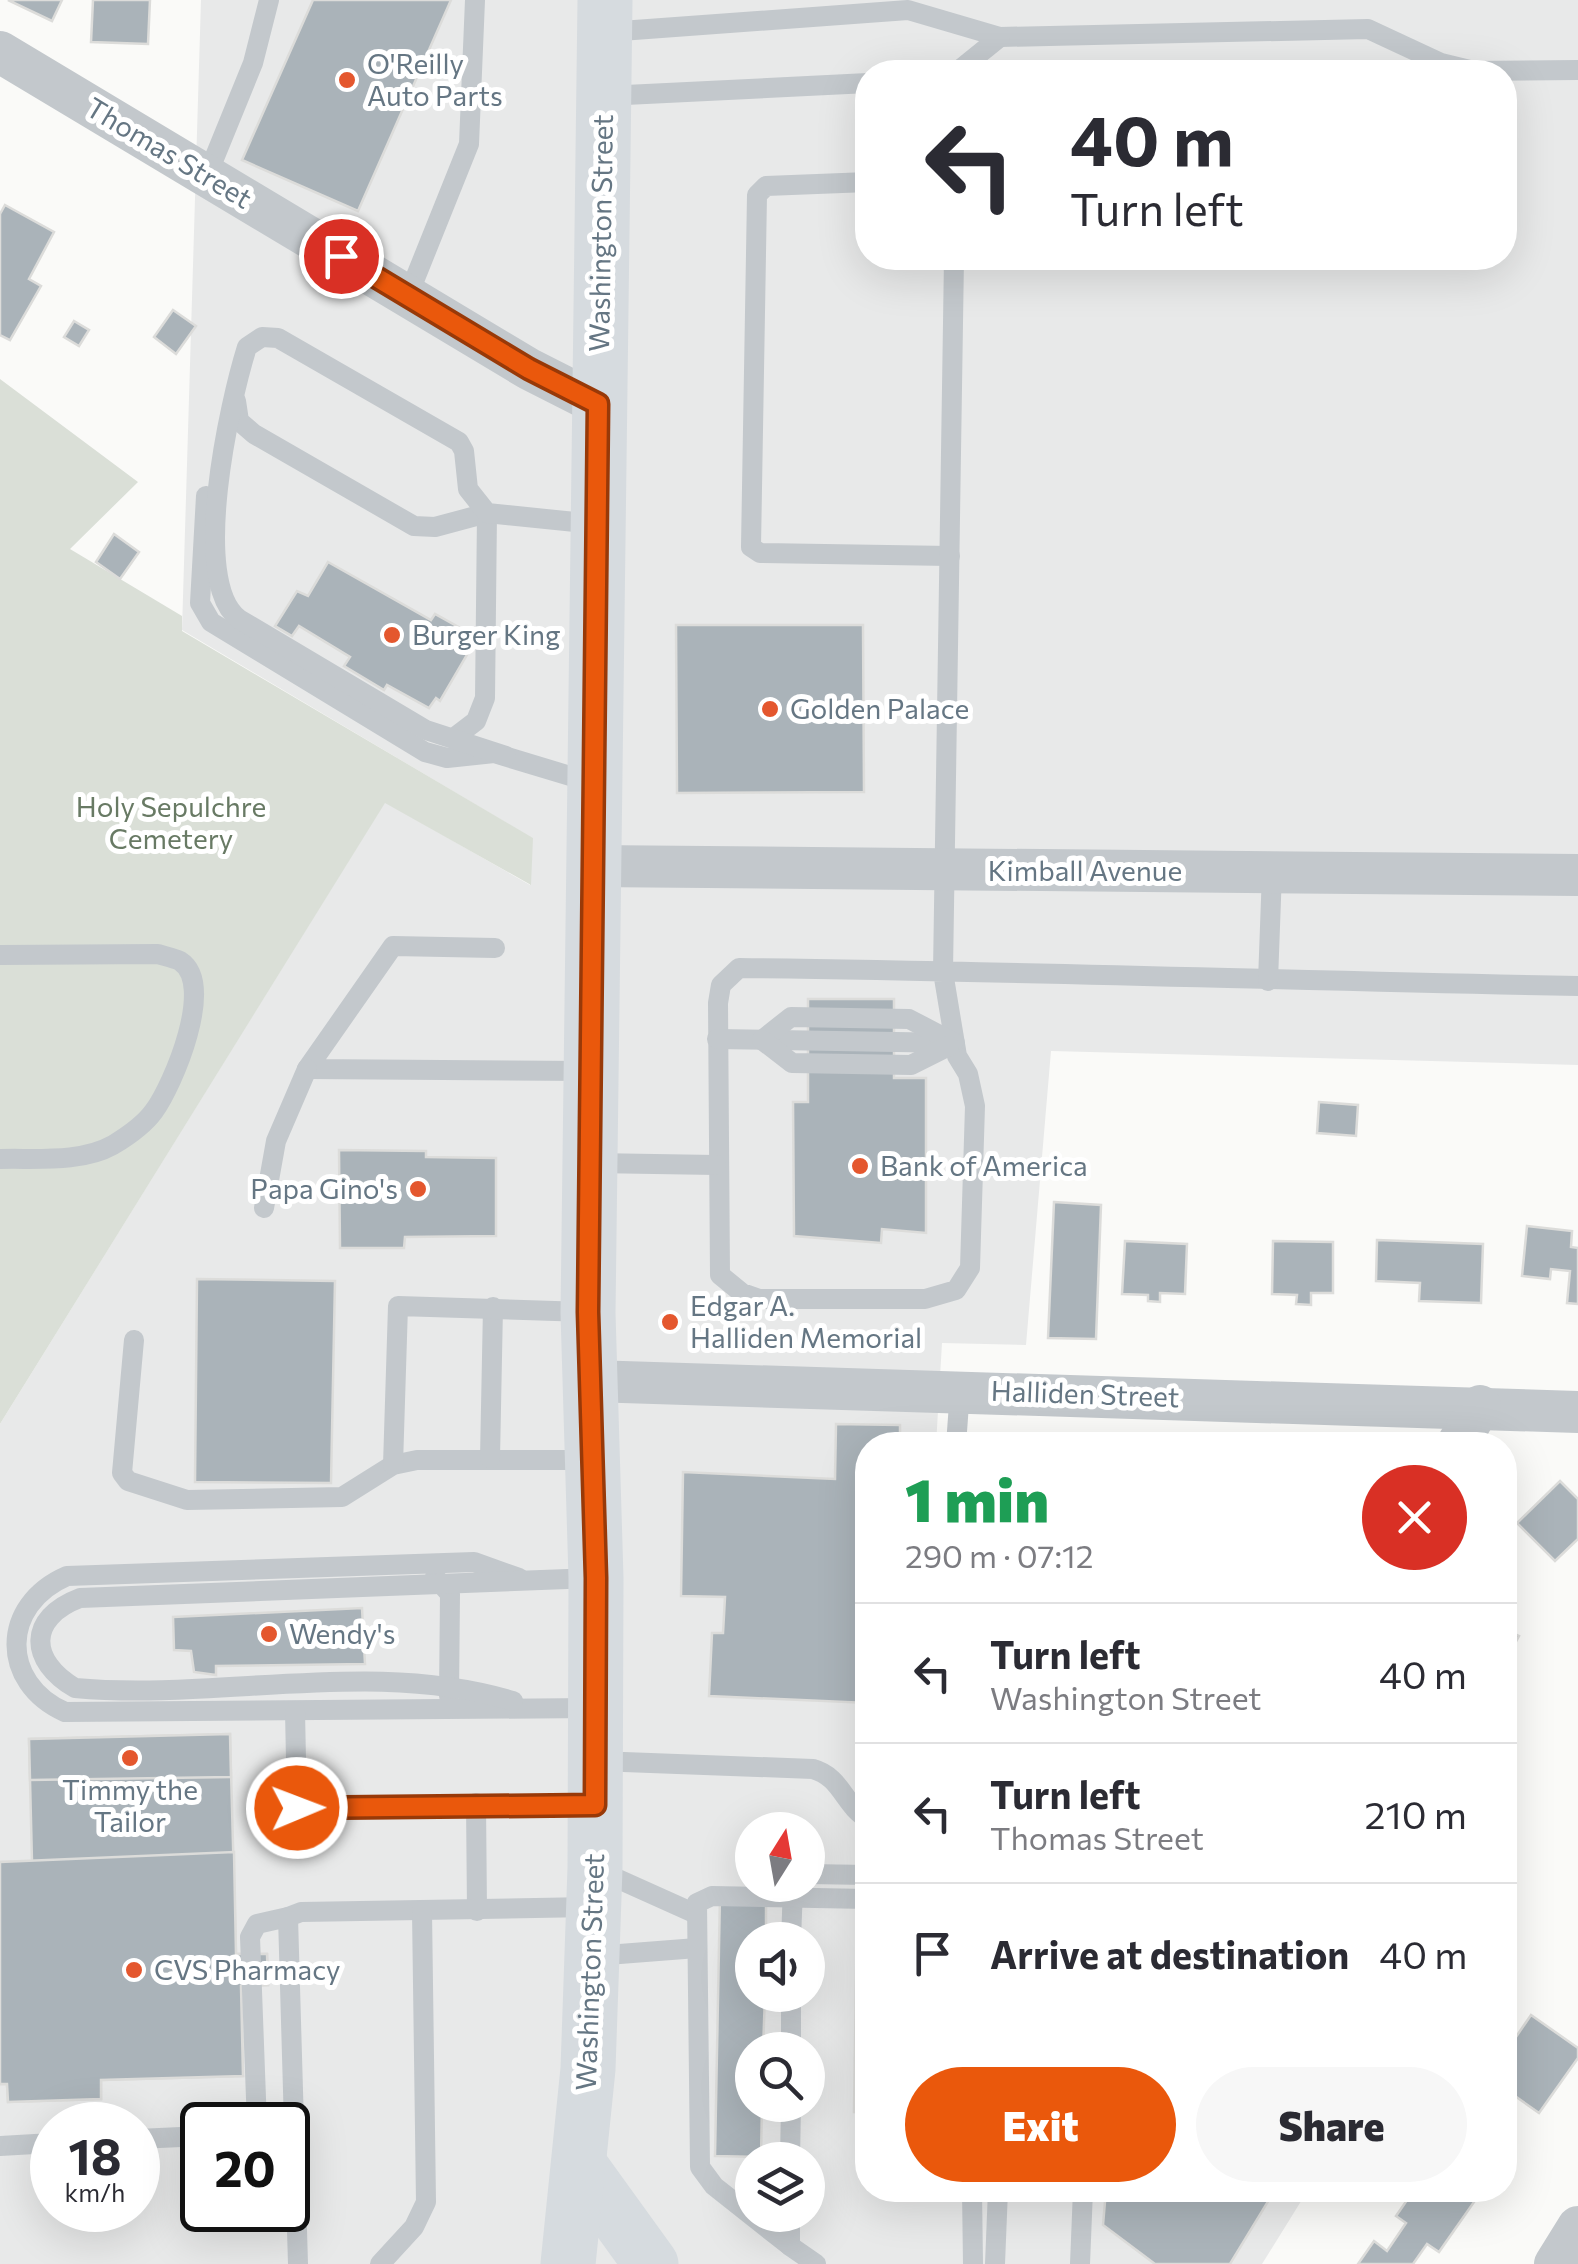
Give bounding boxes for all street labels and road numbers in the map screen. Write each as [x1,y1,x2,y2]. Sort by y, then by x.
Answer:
street label: Thomas Street [81,89,258,215]
street label: Washington Street [581,114,619,352]
street label: Kimball Avenue [988,853,1182,887]
street label: Halliden Street [990,1373,1180,1413]
street label: Washington Street [568,1853,610,2091]

